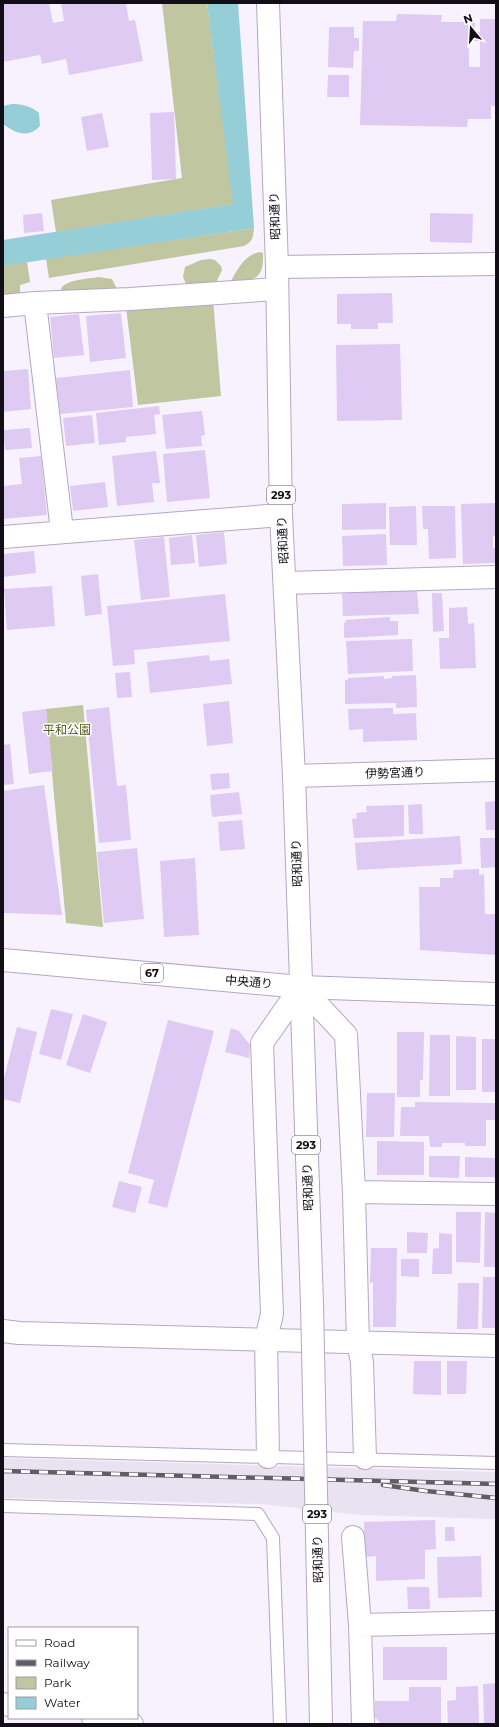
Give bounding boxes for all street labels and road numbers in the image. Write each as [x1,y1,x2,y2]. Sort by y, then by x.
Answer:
street label: 昭和通り [266,192,283,240]
road number: 293 [267,486,295,504]
street label: 昭和通り [274,516,291,564]
street label: 伊勢宮通り [365,764,425,781]
street label: 昭和通り [288,839,305,887]
road number: 67 [141,964,163,982]
street label: 中央通り [224,972,274,991]
road number: 293 [292,1136,320,1154]
street label: 昭和通り [299,1163,316,1211]
road number: 293 [303,1505,331,1523]
street label: 昭和通り [310,1535,325,1583]

